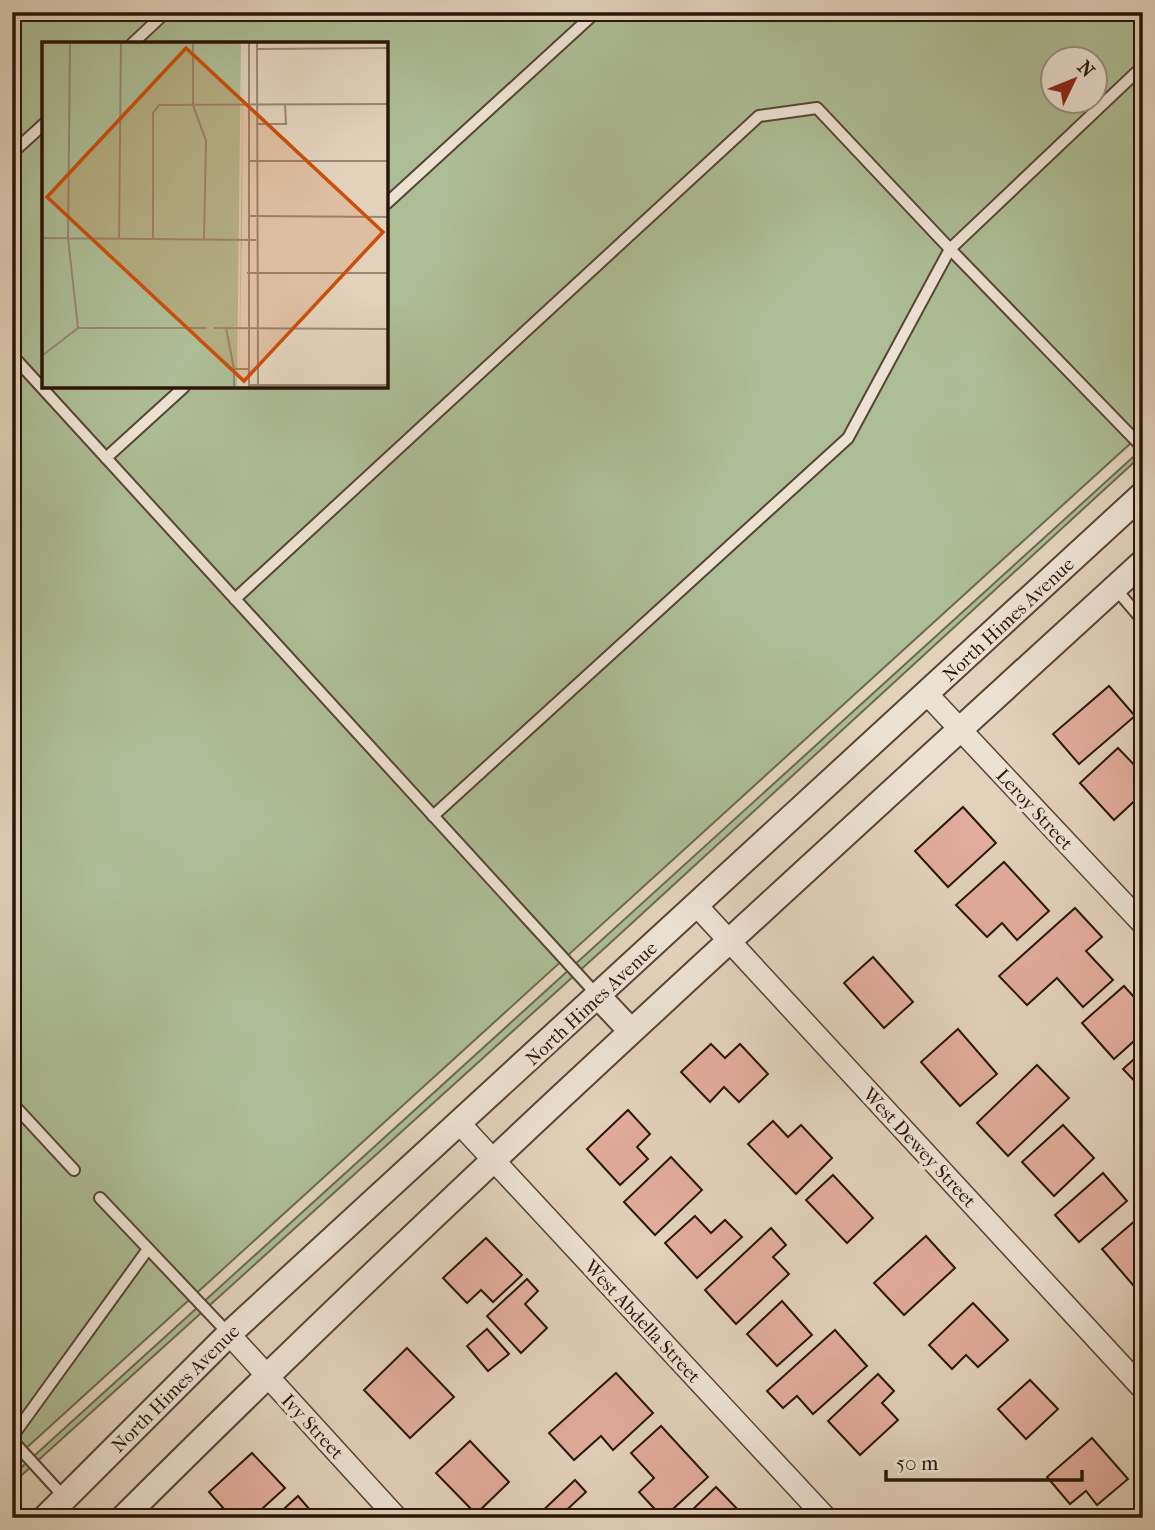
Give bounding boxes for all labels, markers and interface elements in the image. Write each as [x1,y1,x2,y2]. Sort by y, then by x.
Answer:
inset map [42,42,388,388]
north arrow [1040,46,1110,116]
text: N [1073,56,1099,82]
street label: North Himes Avenue [938,553,1079,686]
street label: Leroy Street [991,765,1077,855]
street label: North Himes Avenue [521,937,662,1070]
street label: West Dewey Street [857,1083,981,1212]
street label: West Abdella Street [579,1255,705,1388]
street label: North Himes Avenue [107,1320,244,1457]
street label: Ivy Street [277,1390,348,1464]
scale bar [886,1439,1082,1483]
text: 50 m [896,1451,939,1475]

